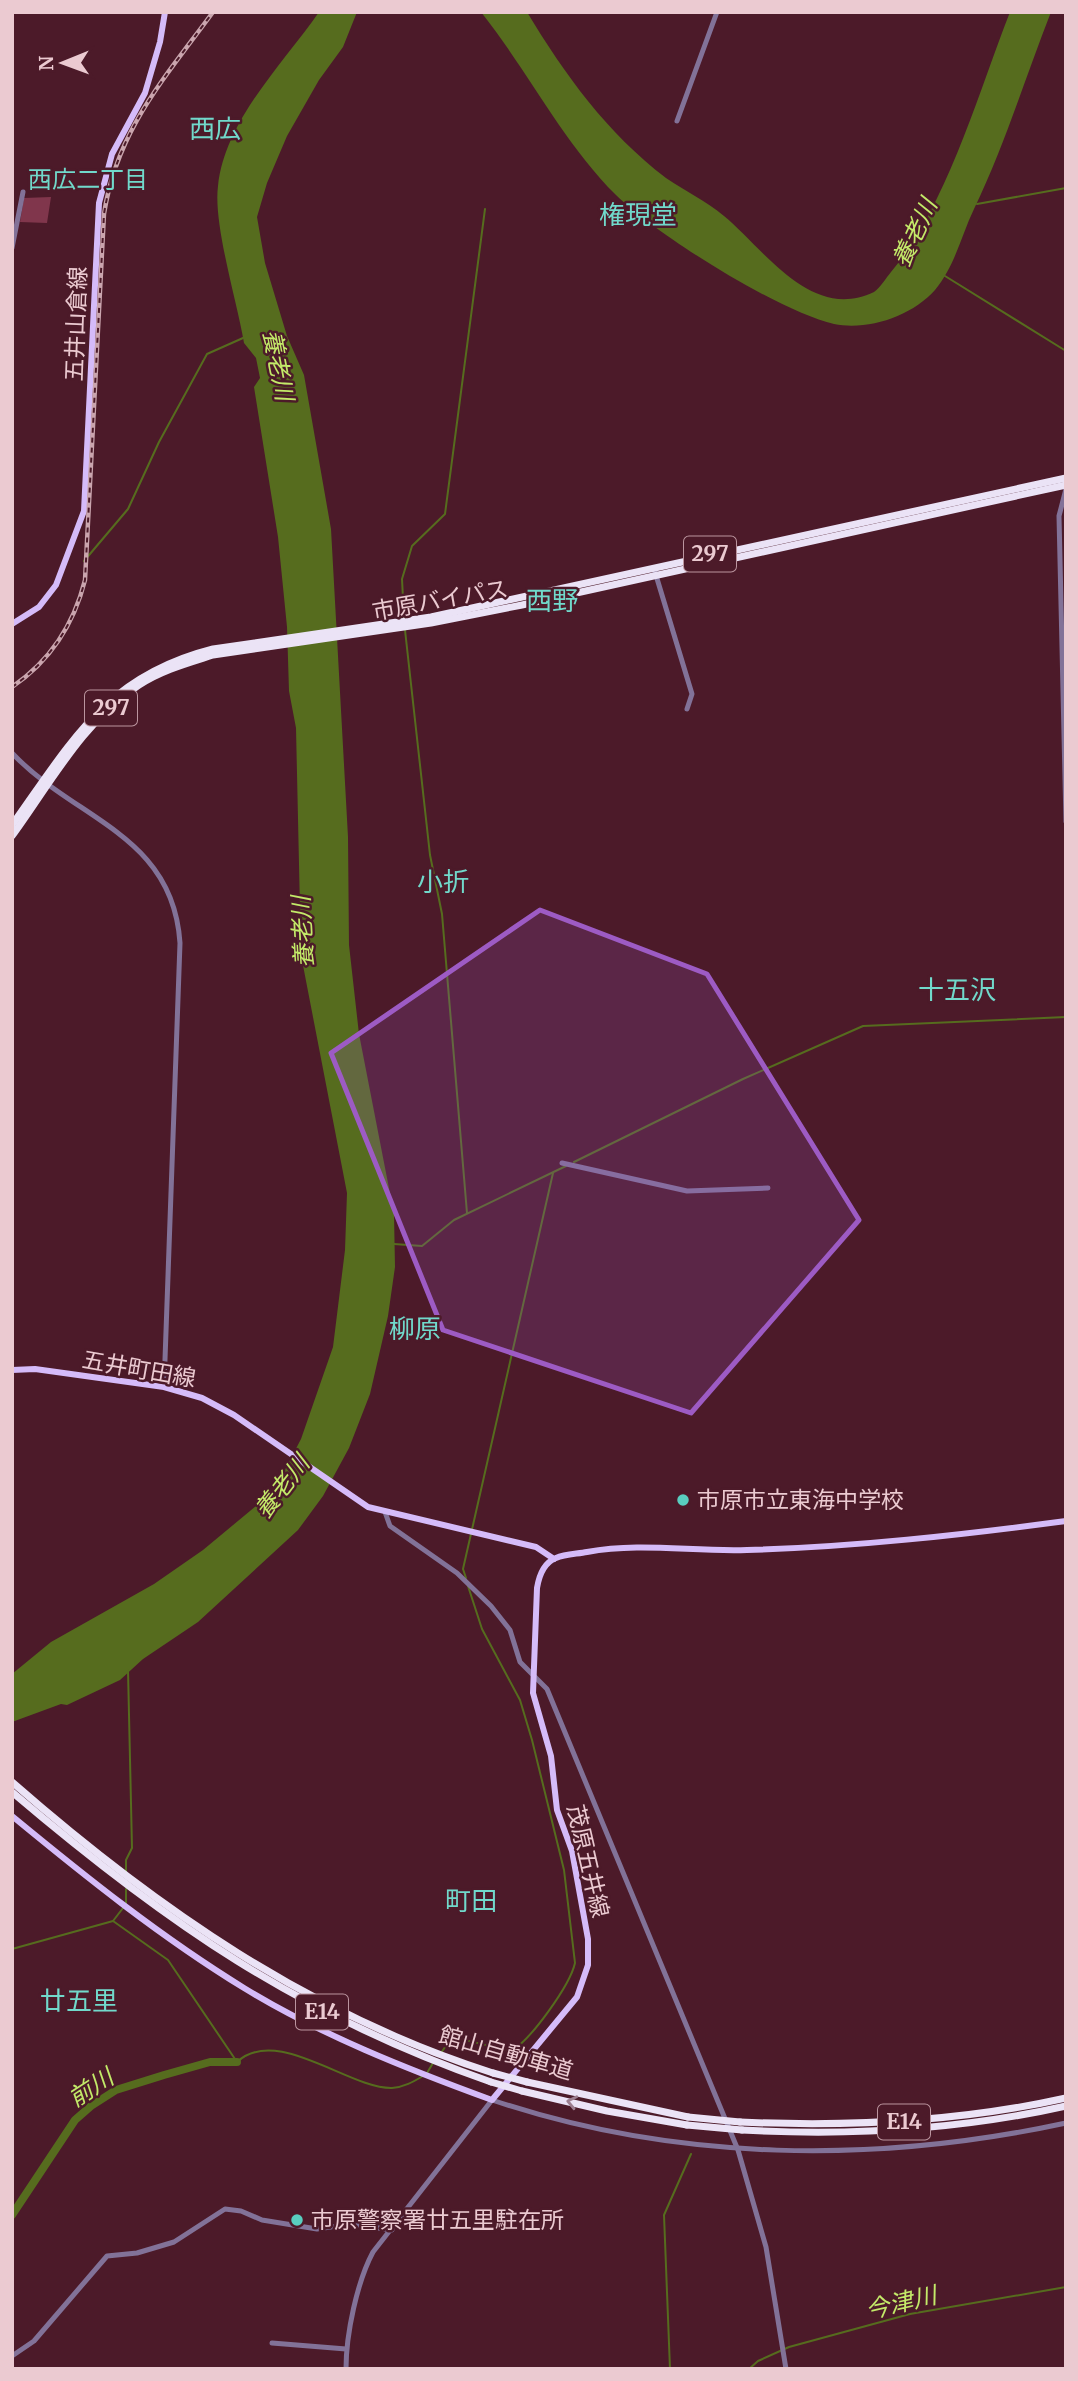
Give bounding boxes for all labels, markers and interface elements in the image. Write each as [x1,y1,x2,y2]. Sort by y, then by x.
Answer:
north arrow [28,28,98,98]
text: N [34,56,58,71]
district label: 西広 [189,112,241,145]
district label: 西広二丁目 [28,164,148,195]
water label: 養老川 [885,191,945,272]
district label: 権現堂 [599,198,677,231]
street label: 五井山倉線 [59,266,92,382]
water label: 養老川 [256,327,301,406]
road number: 297 [684,536,736,572]
street label: 市原バイパス [370,573,510,626]
district label: 西野 [526,584,578,617]
road number: 297 [85,690,137,726]
district label: 小折 [417,865,469,898]
water label: 養老川 [285,892,320,969]
district label: 十五沢 [918,973,996,1006]
district label: 柳原 [389,1312,441,1345]
street label: 五井町田線 [80,1344,198,1393]
water label: 養老川 [247,1446,318,1525]
place label: 市原市立東海中学校 [697,1485,904,1514]
marker: 市原市立東海中学校 [675,1492,691,1508]
street label: 茂原五井線 [561,1802,616,1920]
district label: 町田 [445,1884,497,1917]
district label: 廿五里 [40,1984,118,2017]
road number: E14 [296,1994,348,2030]
street label: 館山自動車道 [436,2020,576,2085]
water label: 前川 [62,2060,122,2114]
one-way arrow [566,2096,578,2111]
road number: E14 [878,2104,930,2140]
place label: 市原警察署廿五里駐在所 [311,2205,564,2234]
marker: 市原警察署廿五里駐在所 [289,2212,305,2228]
water label: 今津川 [862,2279,942,2326]

